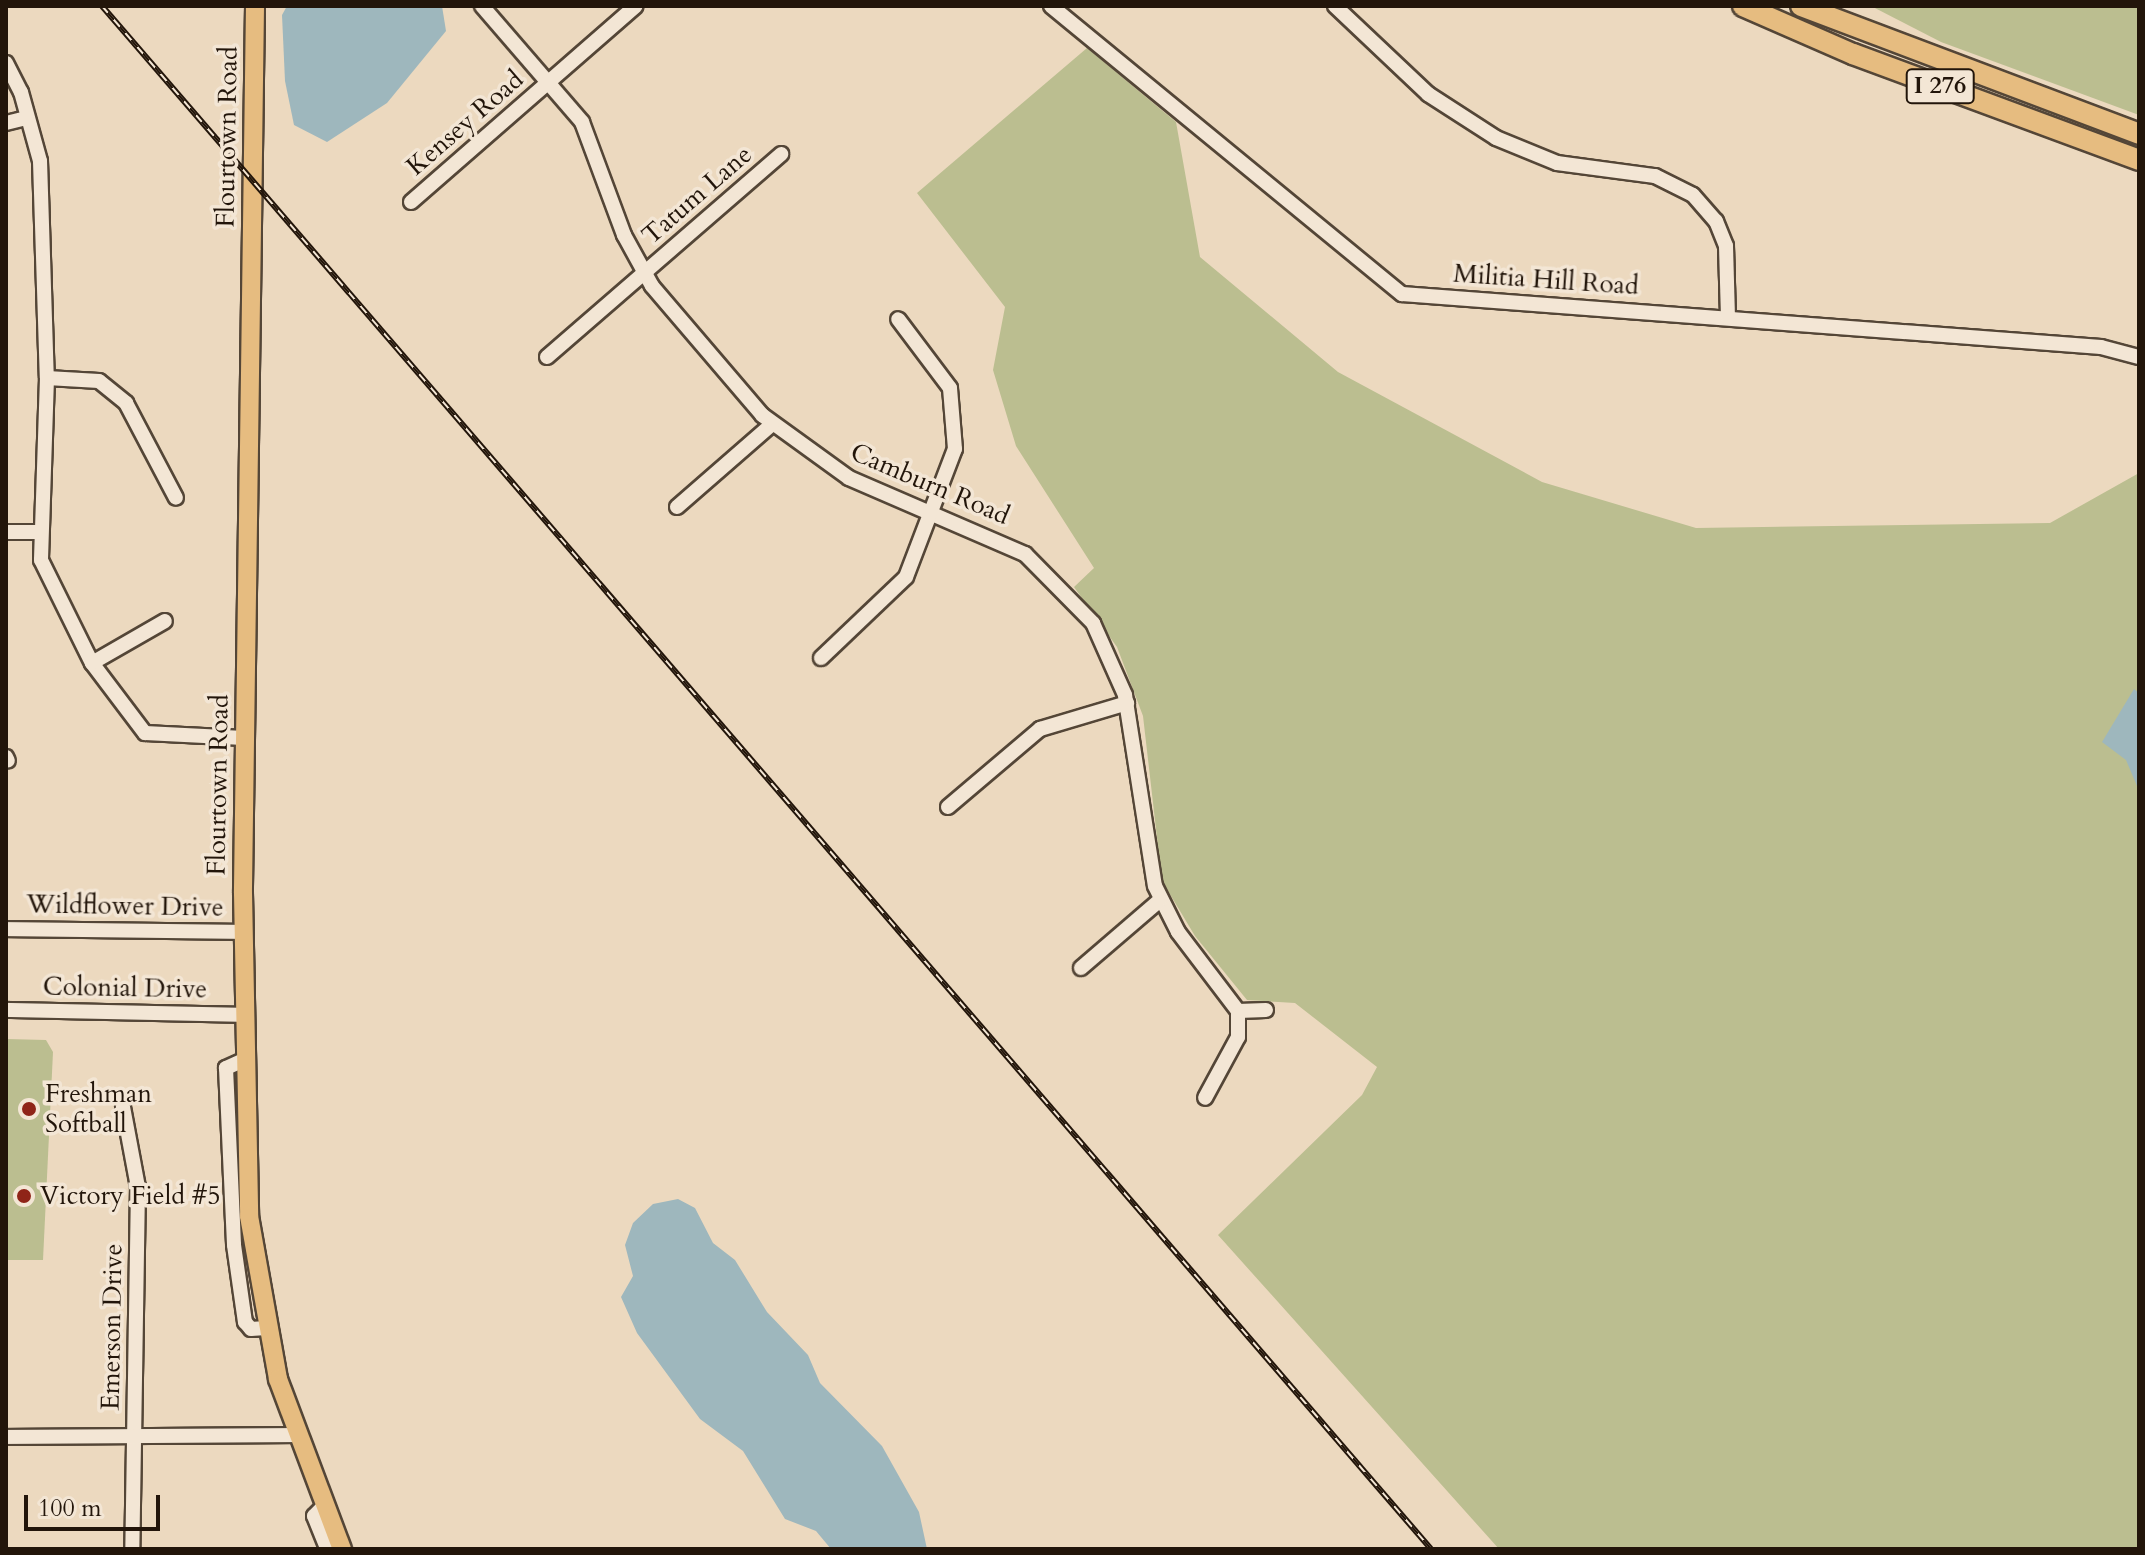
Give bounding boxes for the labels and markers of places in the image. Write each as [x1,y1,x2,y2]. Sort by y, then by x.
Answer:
place label: Freshman Softball [45,1078,152,1140]
marker: Freshman Softball [20,1100,38,1118]
place label: Victory Field #5 [40,1180,221,1212]
marker: Victory Field #5 [15,1187,33,1205]

